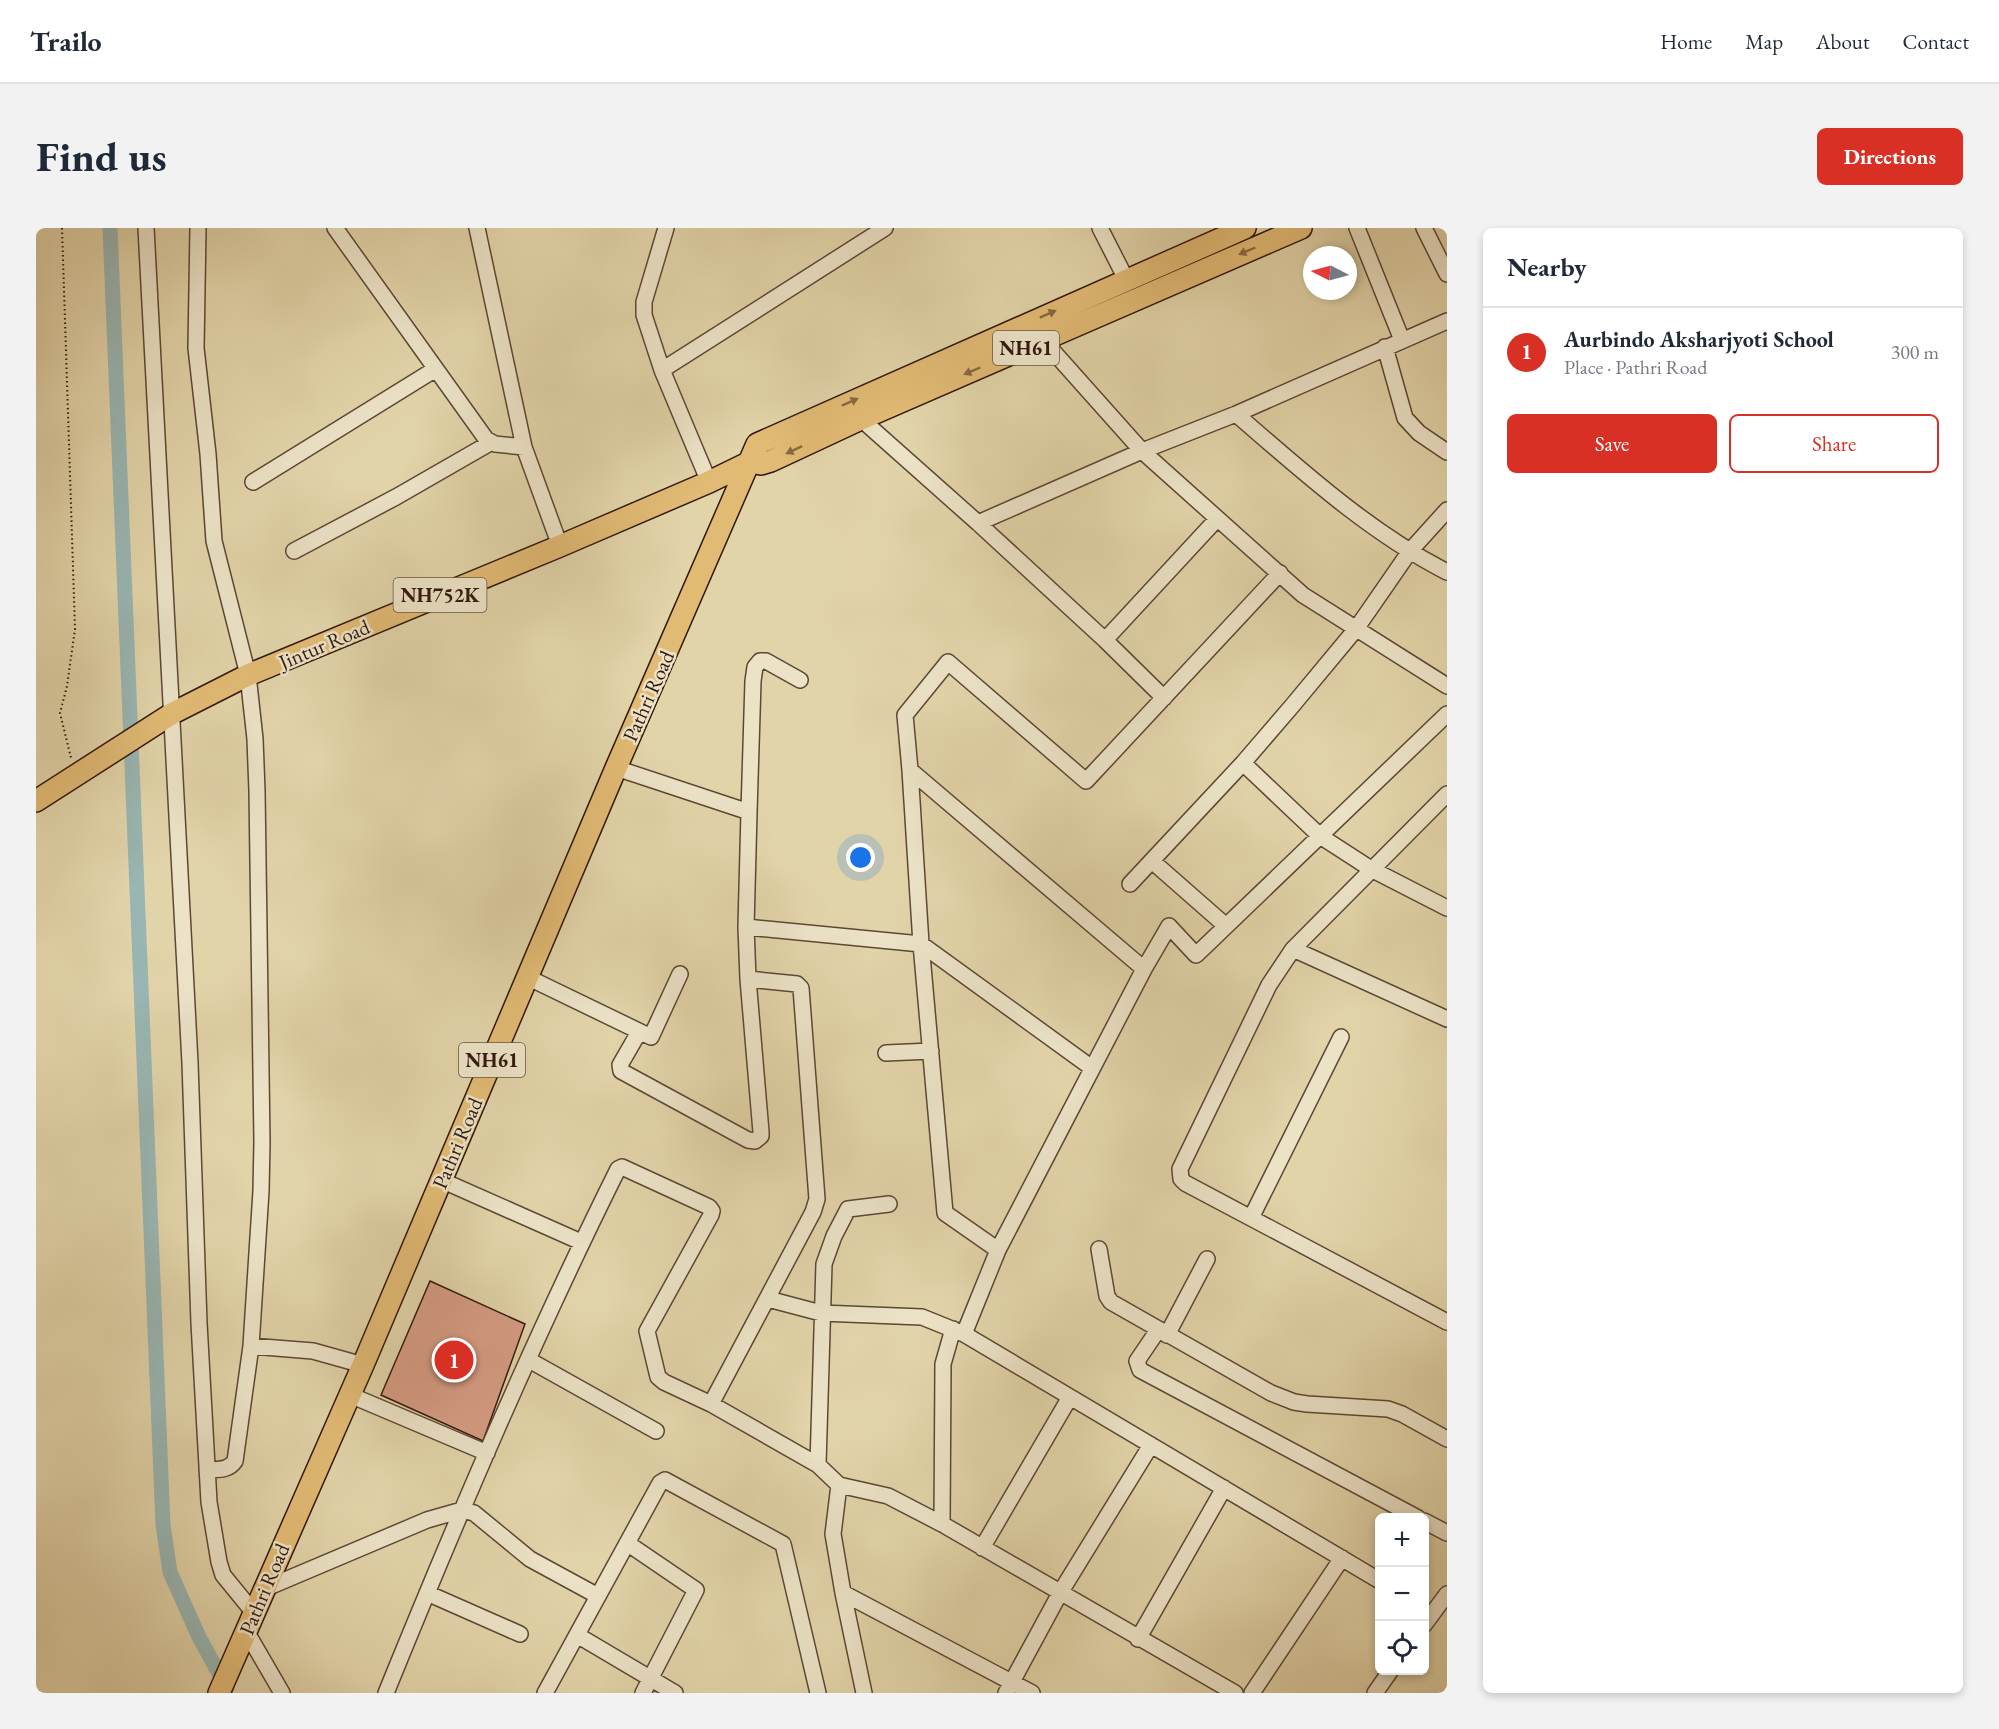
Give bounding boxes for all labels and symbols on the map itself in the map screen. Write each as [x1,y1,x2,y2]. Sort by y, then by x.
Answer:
north arrow [1303,246,1357,300]
one-way arrow [1239,247,1256,256]
one-way arrow [1039,309,1057,319]
road number: NH61 [993,331,1059,365]
one-way arrow [963,367,981,376]
one-way arrow [842,397,859,406]
one-way arrow [784,445,802,455]
road number: NH752K [394,578,486,612]
street label: Jintur Road [273,613,374,676]
street label: Pathri Road [616,646,680,746]
your location [846,843,875,872]
road number: NH61 [459,1043,525,1077]
street label: Pathri Road [426,1093,488,1193]
pin: 1 [434,1338,474,1382]
street label: Pathri Road [233,1539,295,1639]

